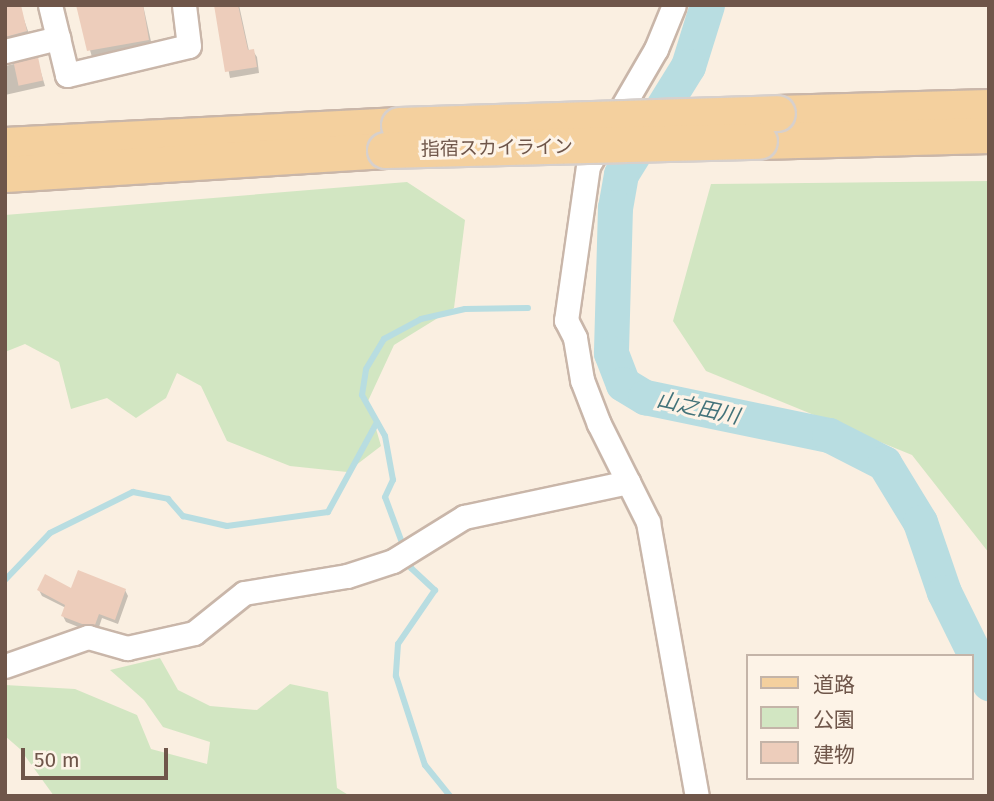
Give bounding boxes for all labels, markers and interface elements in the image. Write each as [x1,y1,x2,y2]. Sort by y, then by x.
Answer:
street label: 指宿スカイライン [421,135,573,161]
water label: 山之田川 [654,387,742,429]
legend [746,654,973,780]
text: 道路 [813,672,855,698]
text: 公園 [813,707,855,733]
scale bar [24,734,172,778]
text: 建物 [813,742,855,768]
text: 50 m [34,747,80,773]

